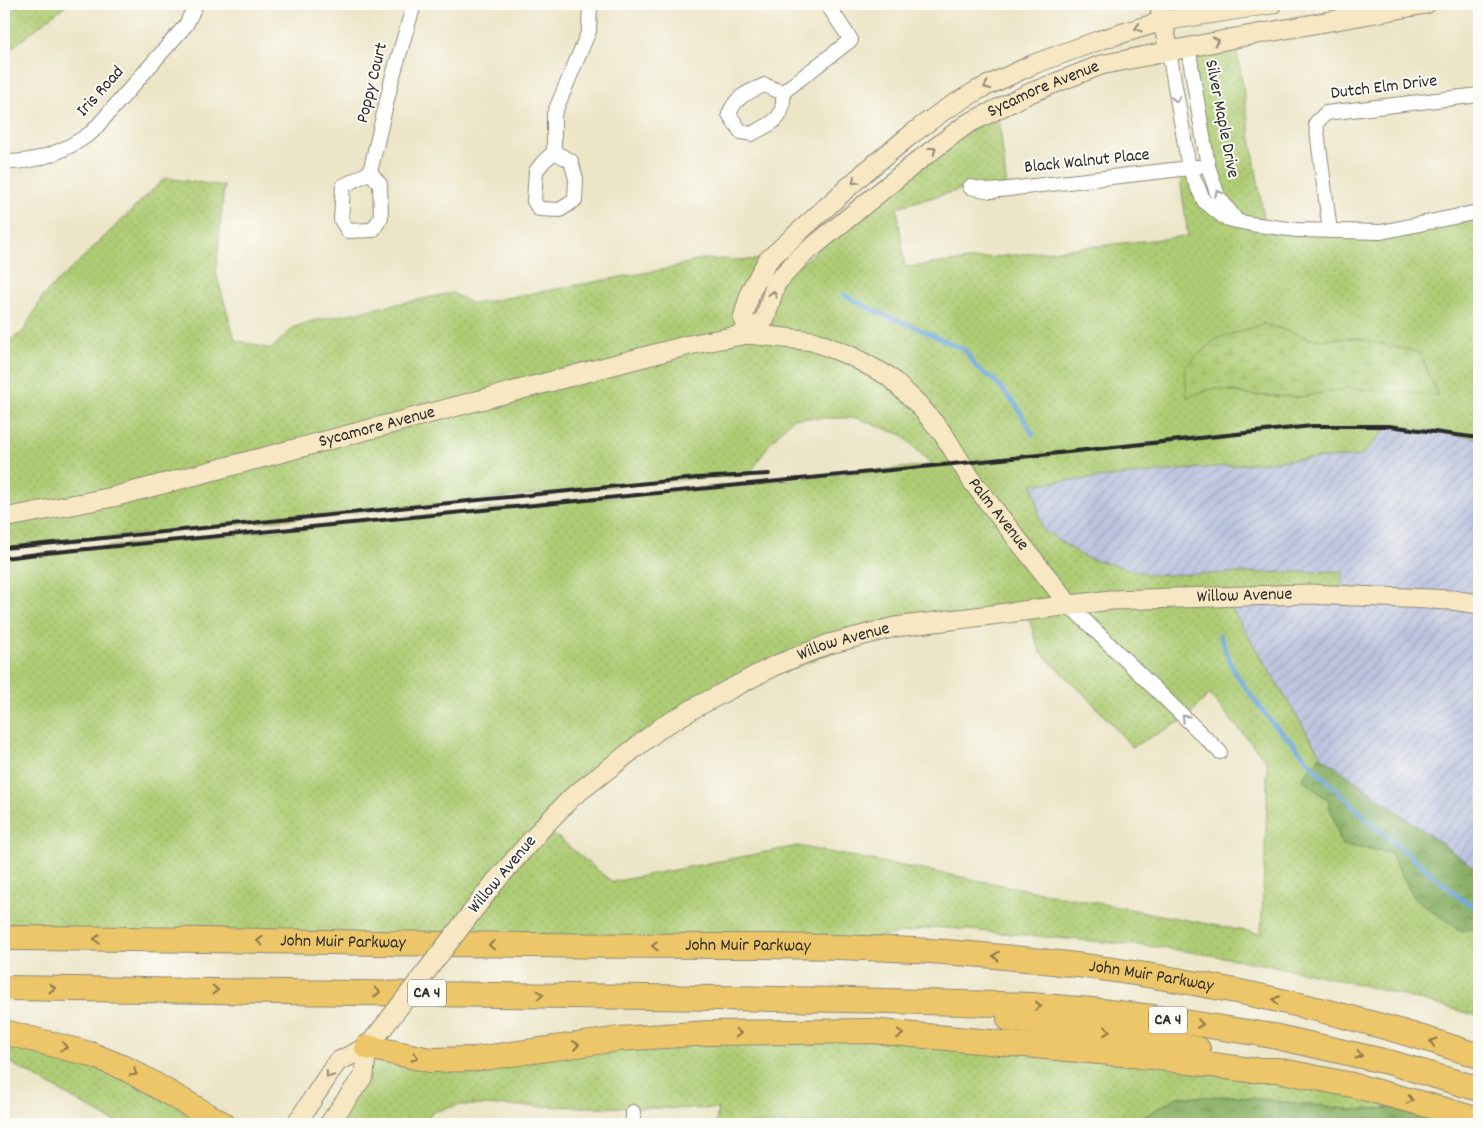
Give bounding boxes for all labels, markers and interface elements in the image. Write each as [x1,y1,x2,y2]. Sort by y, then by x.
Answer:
one-way arrow [1134,23,1143,33]
one-way arrow [1212,37,1221,47]
street label: Poppy Court [351,40,395,126]
street label: Sycamore Avenue [983,54,1103,124]
street label: Silver Maple Drive [1197,58,1245,180]
street label: Iris Road [71,61,131,123]
street label: Dutch Elm Drive [1329,69,1439,107]
one-way arrow [983,80,992,90]
one-way arrow [1171,95,1181,103]
street label: Black Walnut Place [1023,143,1151,181]
one-way arrow [927,147,937,156]
one-way arrow [852,175,861,184]
one-way arrow [1214,189,1225,198]
one-way arrow [767,291,777,299]
street label: Sycamore Avenue [316,400,438,455]
street label: Palm Avenue [961,474,1035,556]
street label: Willow Avenue [1197,582,1293,610]
street label: Willow Avenue [794,616,892,668]
one-way arrow [1182,715,1191,724]
street label: Willow Avenue [463,830,543,919]
street label: John Muir Parkway [280,929,407,956]
street label: John Muir Parkway [685,933,812,959]
one-way arrow [93,934,101,944]
one-way arrow [256,936,264,946]
one-way arrow [488,940,496,950]
one-way arrow [651,941,658,951]
one-way arrow [992,951,1000,962]
street label: John Muir Parkway [1088,954,1216,999]
road number: CA 4 [408,980,446,1006]
one-way arrow [49,983,57,993]
one-way arrow [212,985,219,995]
one-way arrow [374,987,382,998]
one-way arrow [536,990,544,1000]
one-way arrow [1271,996,1280,1006]
one-way arrow [1035,1000,1043,1011]
road number: CA 4 [1149,1006,1187,1034]
one-way arrow [1196,1019,1204,1029]
one-way arrow [1103,1025,1111,1036]
one-way arrow [734,1028,742,1038]
one-way arrow [896,1028,904,1039]
one-way arrow [1429,1037,1437,1047]
one-way arrow [572,1040,580,1051]
one-way arrow [59,1042,67,1052]
one-way arrow [1355,1049,1364,1060]
one-way arrow [410,1051,419,1062]
one-way arrow [129,1067,138,1077]
one-way arrow [325,1069,335,1078]
one-way arrow [1405,1094,1414,1105]

